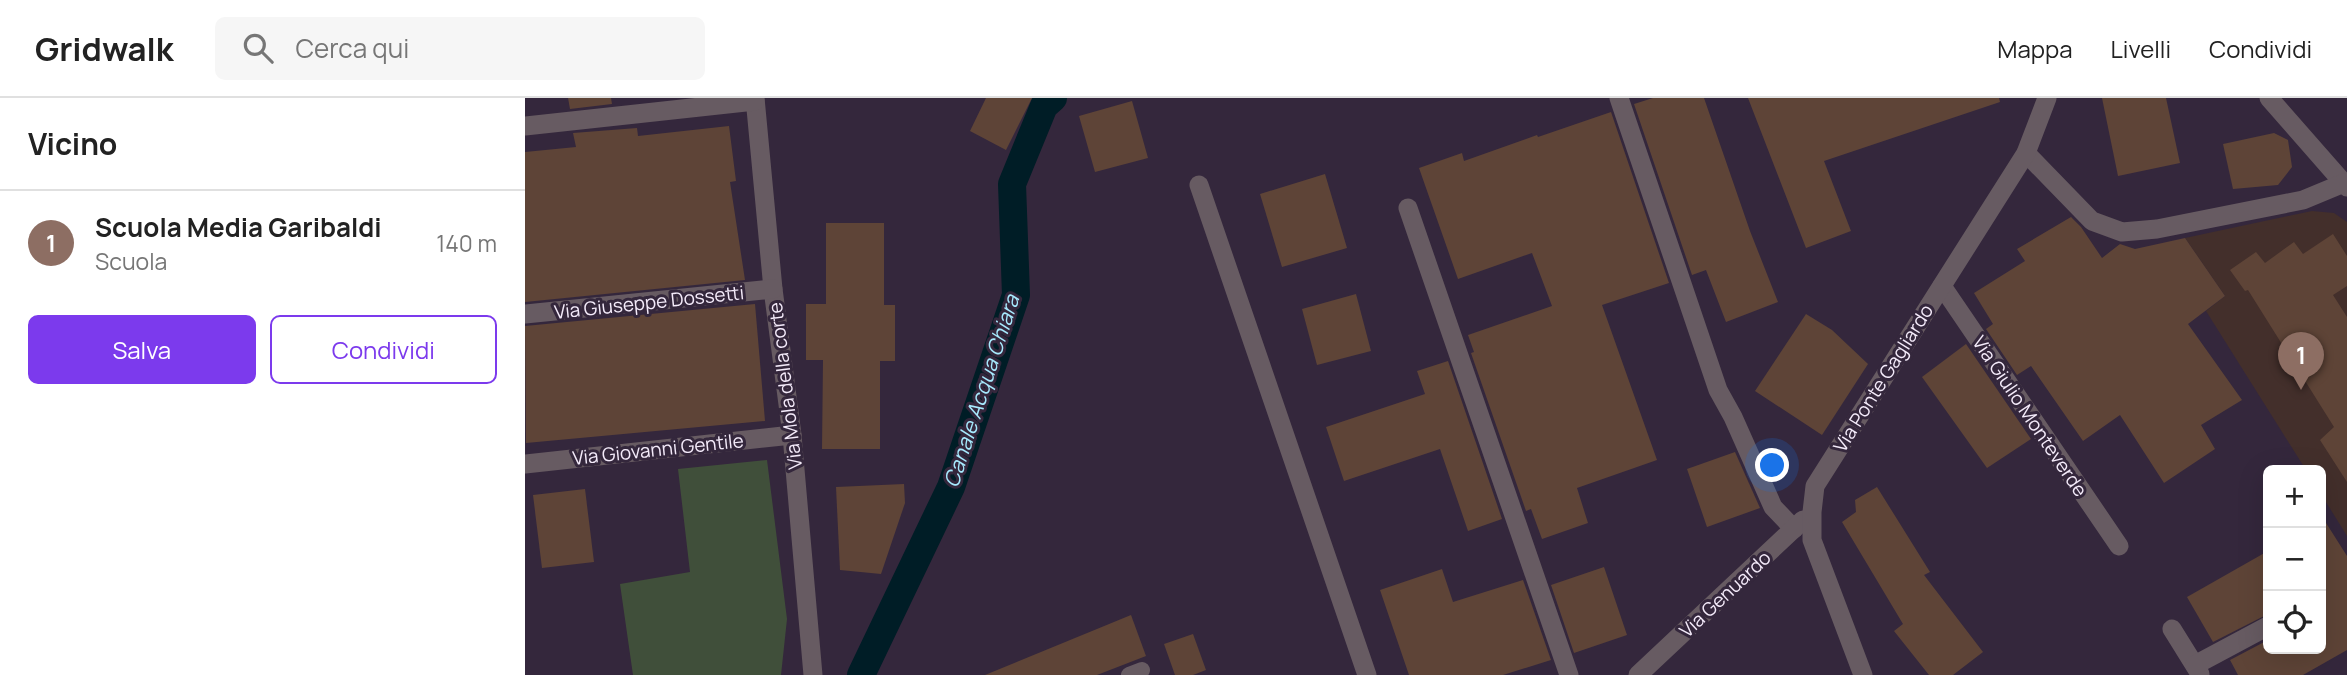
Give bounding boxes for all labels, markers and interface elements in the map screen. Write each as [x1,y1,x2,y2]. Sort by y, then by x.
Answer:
search box [215,17,705,80]
text: Gridwalk [35,26,173,71]
icon: search [239,29,277,67]
text: Cerca qui [295,30,409,66]
text: Mappa [1997,32,2073,65]
text: Livelli [2111,32,2171,65]
text: Condividi [2209,32,2312,65]
text: Vicino [28,123,117,164]
text: Scuola Media Garibaldi [95,209,382,245]
text: 1 [46,227,56,259]
text: 140 m [436,227,497,259]
text: Scuola [95,245,167,277]
street label: Via Giuseppe Dossetti [553,279,745,325]
water label: Canale Acqua Chiara [937,290,1026,491]
street label: Via Ponte Gagliardo [1827,299,1939,457]
street label: Via Mola della corte [762,301,808,471]
button: Salva [28,315,256,384]
button: Condividi [270,315,497,384]
street label: Via Giulio Monteverde [1966,330,2094,502]
pin: 1 [2278,332,2324,390]
street label: Via Giovanni Gentile [571,427,745,471]
your location [1755,448,1789,482]
map controls [2263,465,2326,654]
button: + [2263,465,2326,528]
button: − [2263,528,2326,591]
street label: Via Genuardo [1674,545,1776,643]
button: locate [2263,591,2326,654]

